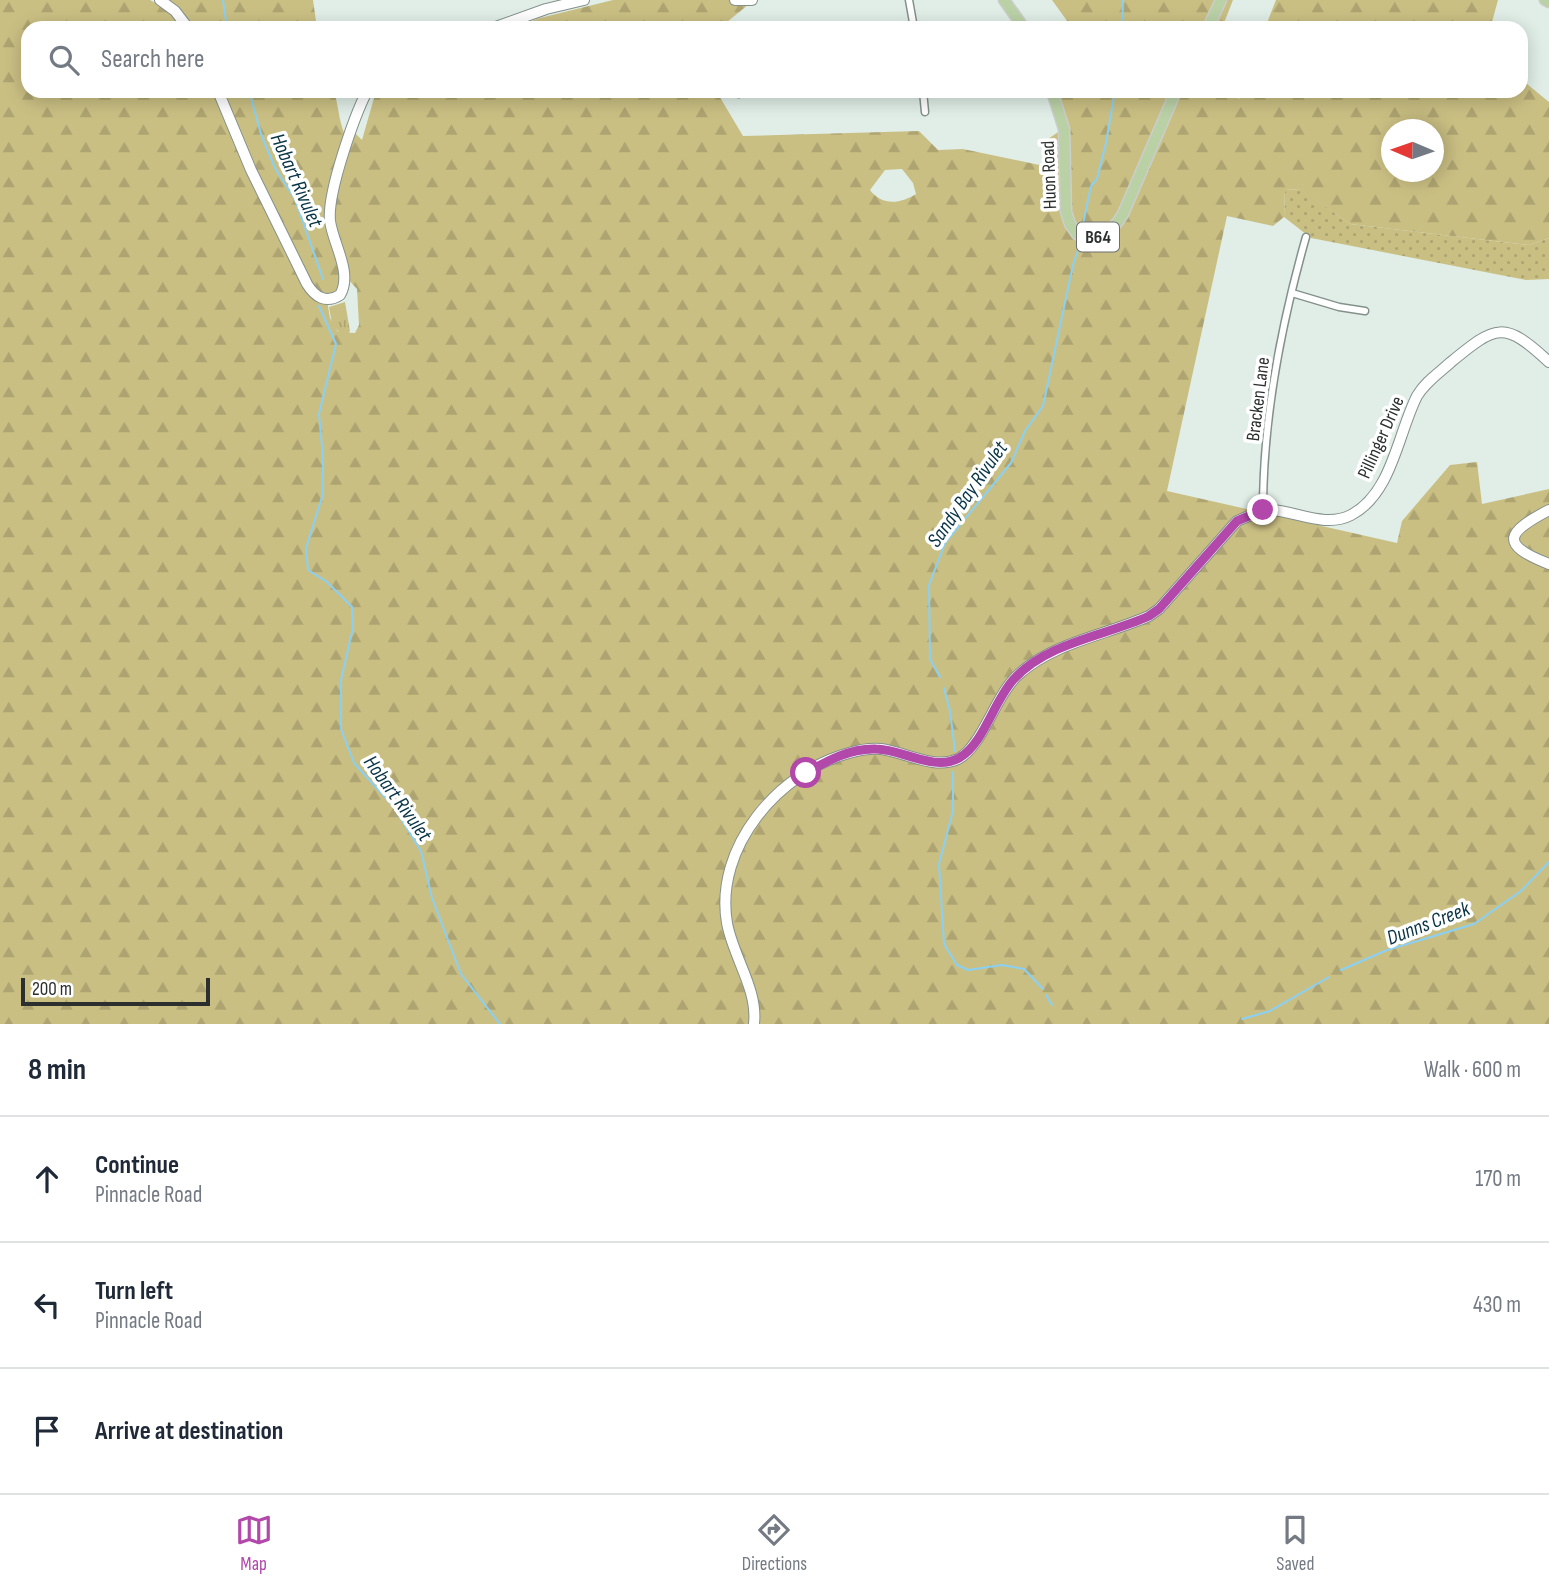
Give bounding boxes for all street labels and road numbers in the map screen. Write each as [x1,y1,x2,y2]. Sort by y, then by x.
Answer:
street label: Huon Road [1037,140,1062,209]
road number: B64 [1077,222,1119,251]
street label: Bracken Lane [1242,356,1275,442]
street label: Pillinger Drive [1353,393,1410,482]

